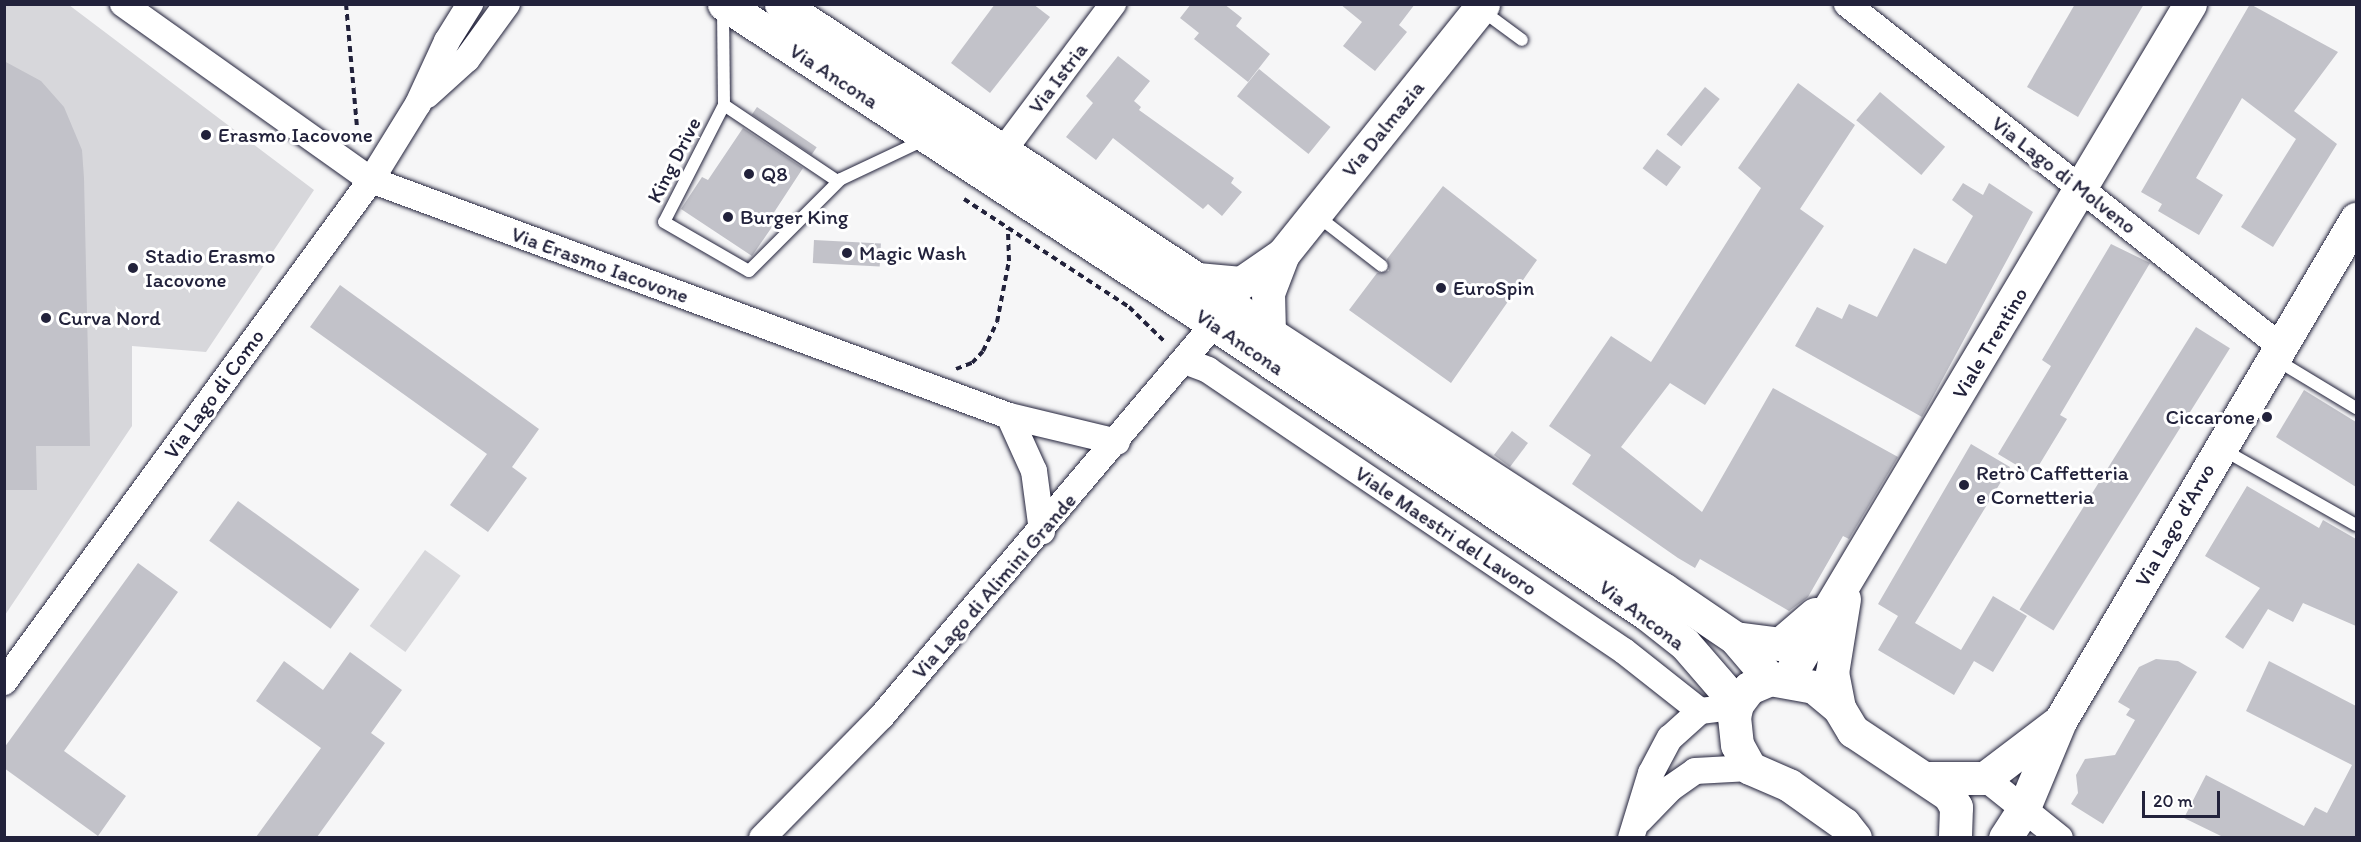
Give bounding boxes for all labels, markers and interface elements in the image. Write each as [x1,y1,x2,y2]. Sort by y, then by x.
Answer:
street label: Via Ancona [785,38,883,114]
street label: Via Istria [1023,38,1093,118]
street label: Via Dalmazia [1336,76,1430,182]
street label: Via Lago di Molveno [1986,110,2142,240]
street label: King Drive [642,113,706,207]
place label: Erasmo Iacovone [218,122,373,148]
marker: Erasmo Iacovone [199,128,213,142]
place label: Q8 [761,161,788,187]
marker: Q8 [742,167,756,181]
place label: Burger King [740,204,849,230]
marker: Burger King [721,210,735,224]
street label: Via Erasmo Iacovone [508,221,692,309]
place label: Magic Wash [859,240,965,266]
place label: Stadio Erasmo Iacovone [145,243,276,293]
marker: Magic Wash [840,246,854,260]
marker: Stadio Erasmo Iacovone [126,261,140,275]
place label: EuroSpin [1453,275,1535,301]
marker: EuroSpin [1434,281,1448,295]
street label: Viale Trentino [1947,283,2033,403]
street label: Via Ancona [1191,303,1289,381]
place label: Curva Nord [58,305,161,331]
marker: Curva Nord [39,311,53,325]
street label: Via Lago di Como [158,324,270,464]
place label: Ciccarone [2165,404,2255,430]
marker: Ciccarone [2260,410,2274,424]
street label: Via Lago d'Arvo [2130,459,2220,591]
place label: Retrò Caffetteria e Cornetteria [1976,460,2129,510]
street label: Viale Maestri del Lavoro [1350,461,1542,601]
marker: Retrò Caffetteria e Cornetteria [1957,478,1971,492]
street label: Via Lago di Alimini Grande [907,488,1081,684]
street label: Via Ancona [1594,575,1690,655]
scale bar [2145,779,2223,817]
text: 20 m [2153,790,2193,812]

